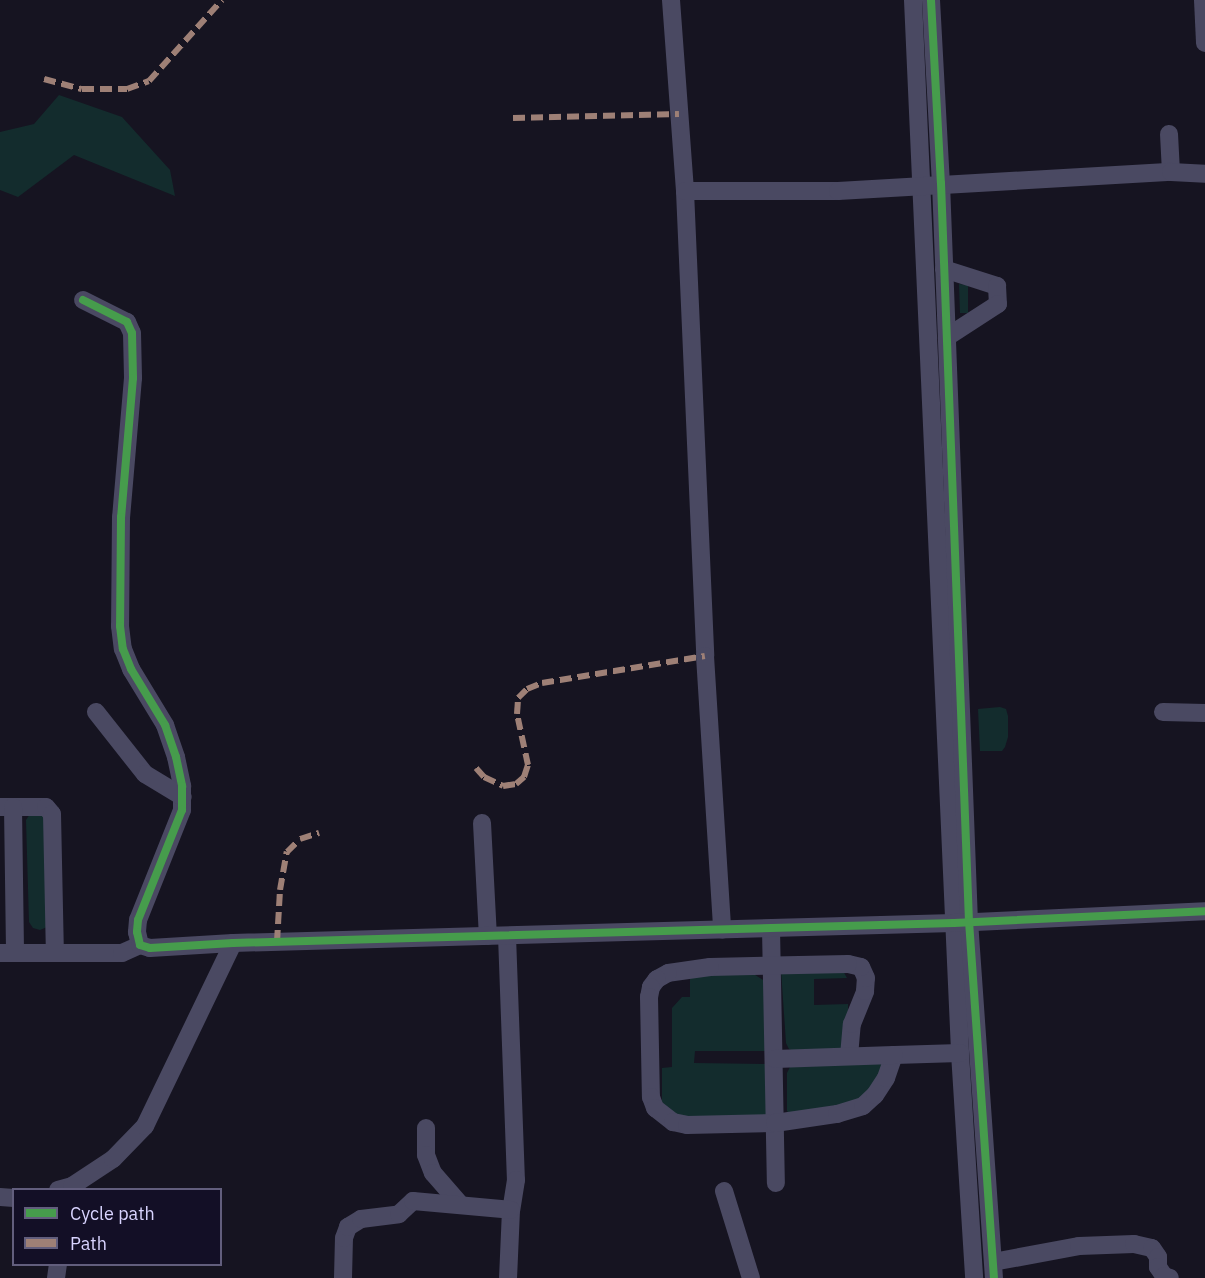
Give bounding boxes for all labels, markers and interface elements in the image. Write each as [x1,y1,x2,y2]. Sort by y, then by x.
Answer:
legend [12,1188,222,1266]
text: Cycle path [70,1202,155,1225]
text: Path [70,1232,107,1255]

